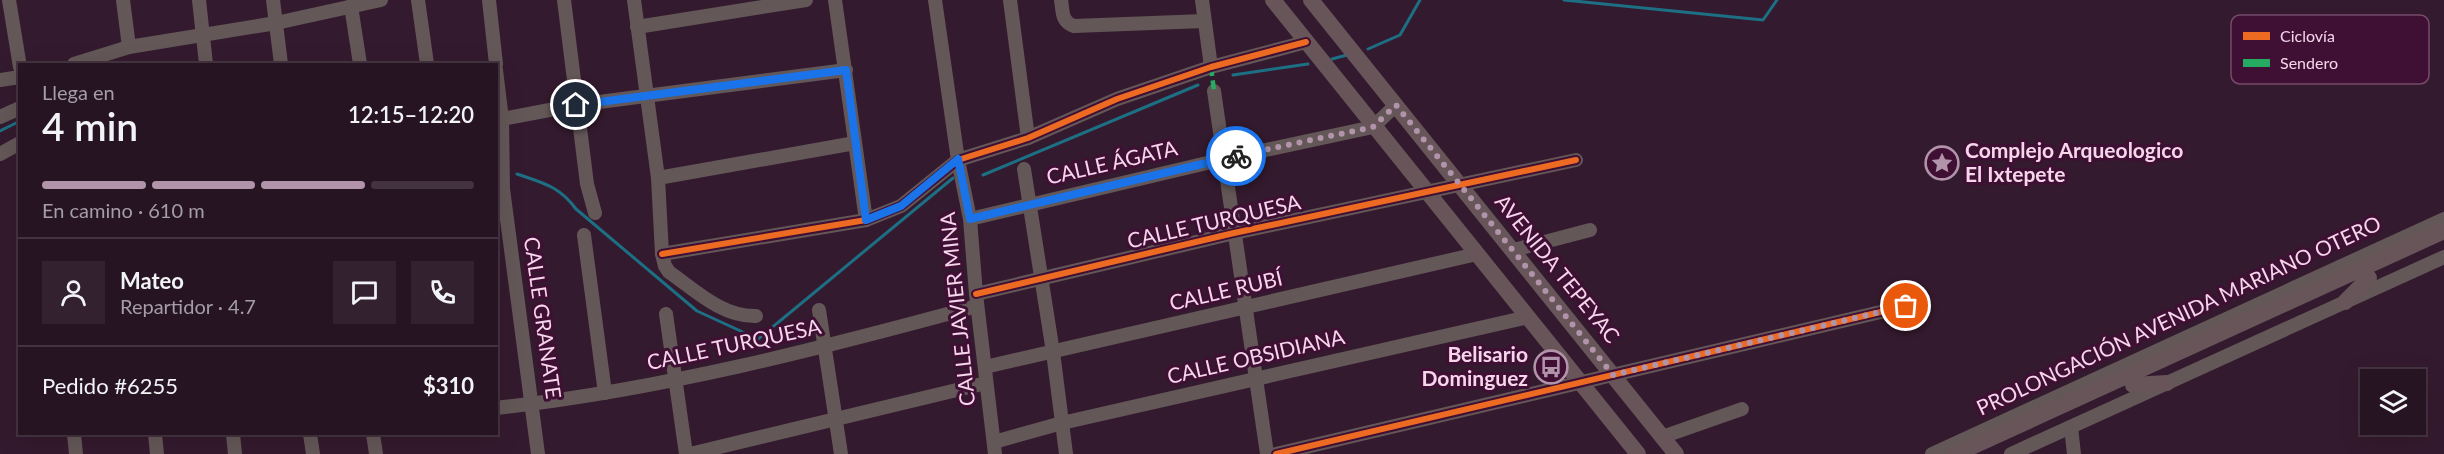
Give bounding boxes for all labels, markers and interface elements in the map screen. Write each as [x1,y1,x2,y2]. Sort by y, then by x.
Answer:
legend [2231,15,2429,84]
text: Ciclovía [2280,26,2335,45]
text: Sendero [2280,53,2338,72]
pin [550,79,601,130]
text: Llega en [42,80,115,104]
icon: home [559,88,592,121]
text: 12:15–12:20 [348,101,474,128]
text: 4 min [42,103,138,149]
courier [1206,126,1266,186]
street label: CALLE ÁGATA [1044,134,1180,189]
place label: Complejo Arqueologico El Ixtepete [1965,137,2183,186]
icon: bike [1220,140,1253,173]
place icon: Complejo Arqueologico El Ixtepete [1924,145,1960,181]
street label: CALLE TURQUESA [1124,188,1304,253]
street label: AVENIDA TEPEYAC [1491,189,1626,347]
text: En camino · 610 m [42,198,205,222]
street label: CALLE JAVIER MINA [934,210,979,407]
street label: PROLONGACIÓN AVENIDA MARIANO OTERO [1972,210,2385,420]
street label: CALLE GRANATE [520,235,567,400]
button: person [42,261,105,324]
button: chat [333,261,396,324]
button: phone [411,261,474,324]
street label: CALLE RUBÍ [1167,264,1286,315]
text: Mateo [120,267,184,294]
pin [1880,280,1931,331]
icon: bag [1889,289,1922,322]
text: Repartidor · 4.7 [120,294,256,318]
street label: CALLE TURQUESA [644,313,824,374]
street label: CALLE OBSIDIANA [1165,323,1348,388]
place label: Belisario Dominguez [1422,341,1528,390]
bus stop icon: Belisario Dominguez [1533,349,1569,385]
map controls [2360,369,2426,435]
button: layers [2360,369,2426,435]
text: Pedido #6255 [42,372,178,399]
text: $310 [423,372,474,399]

